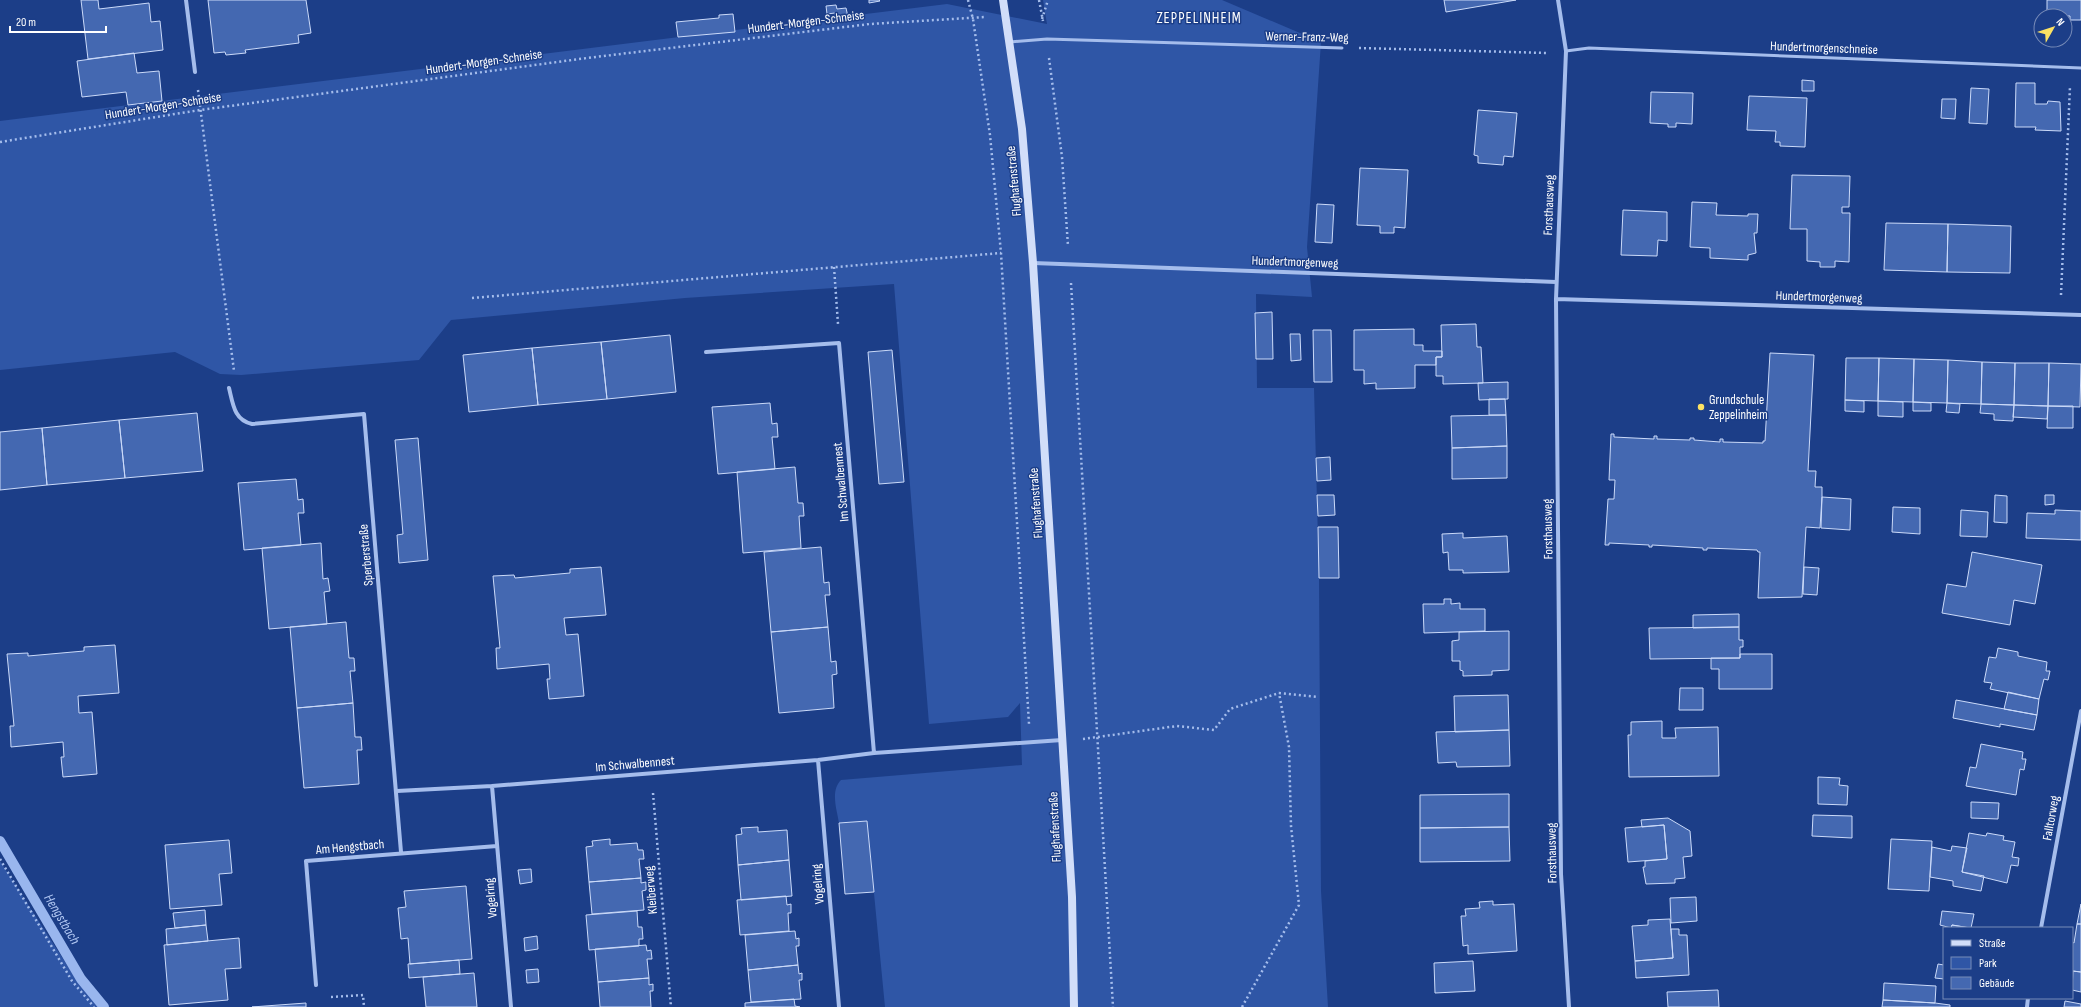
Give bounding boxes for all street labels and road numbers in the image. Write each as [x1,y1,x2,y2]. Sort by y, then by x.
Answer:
street label: Hundert-Morgen-Schneise [747,7,865,37]
street label: Werner-Franz-Weg [1265,28,1349,46]
street label: Hundertmorgenschneise [1770,38,1878,58]
street label: Hundert-Morgen-Schneise [425,46,543,78]
street label: Hundert-Morgen-Schneise [104,89,222,123]
street label: Flughafenstraße [1003,145,1025,217]
street label: Forsthausweg [1540,174,1558,236]
street label: Hundertmorgenweg [1251,252,1339,272]
street label: Hundertmorgenweg [1775,287,1863,307]
street label: Im Schwalbennest [830,442,852,522]
street label: Flughafenstraße [1026,467,1046,539]
street label: Forsthausweg [1539,499,1557,559]
street label: Sperberstraße [355,523,377,587]
street label: Im Schwalbennest [595,753,675,775]
street label: Flughafenstraße [1045,791,1065,863]
street label: Falltorweg [2039,794,2063,842]
street label: Forsthausweg [1543,823,1561,883]
street label: Am Hengstbach [314,836,385,858]
street label: Vogelring [808,863,828,905]
street label: Kleiberweg [641,865,661,915]
street label: Vogelring [481,877,501,919]

